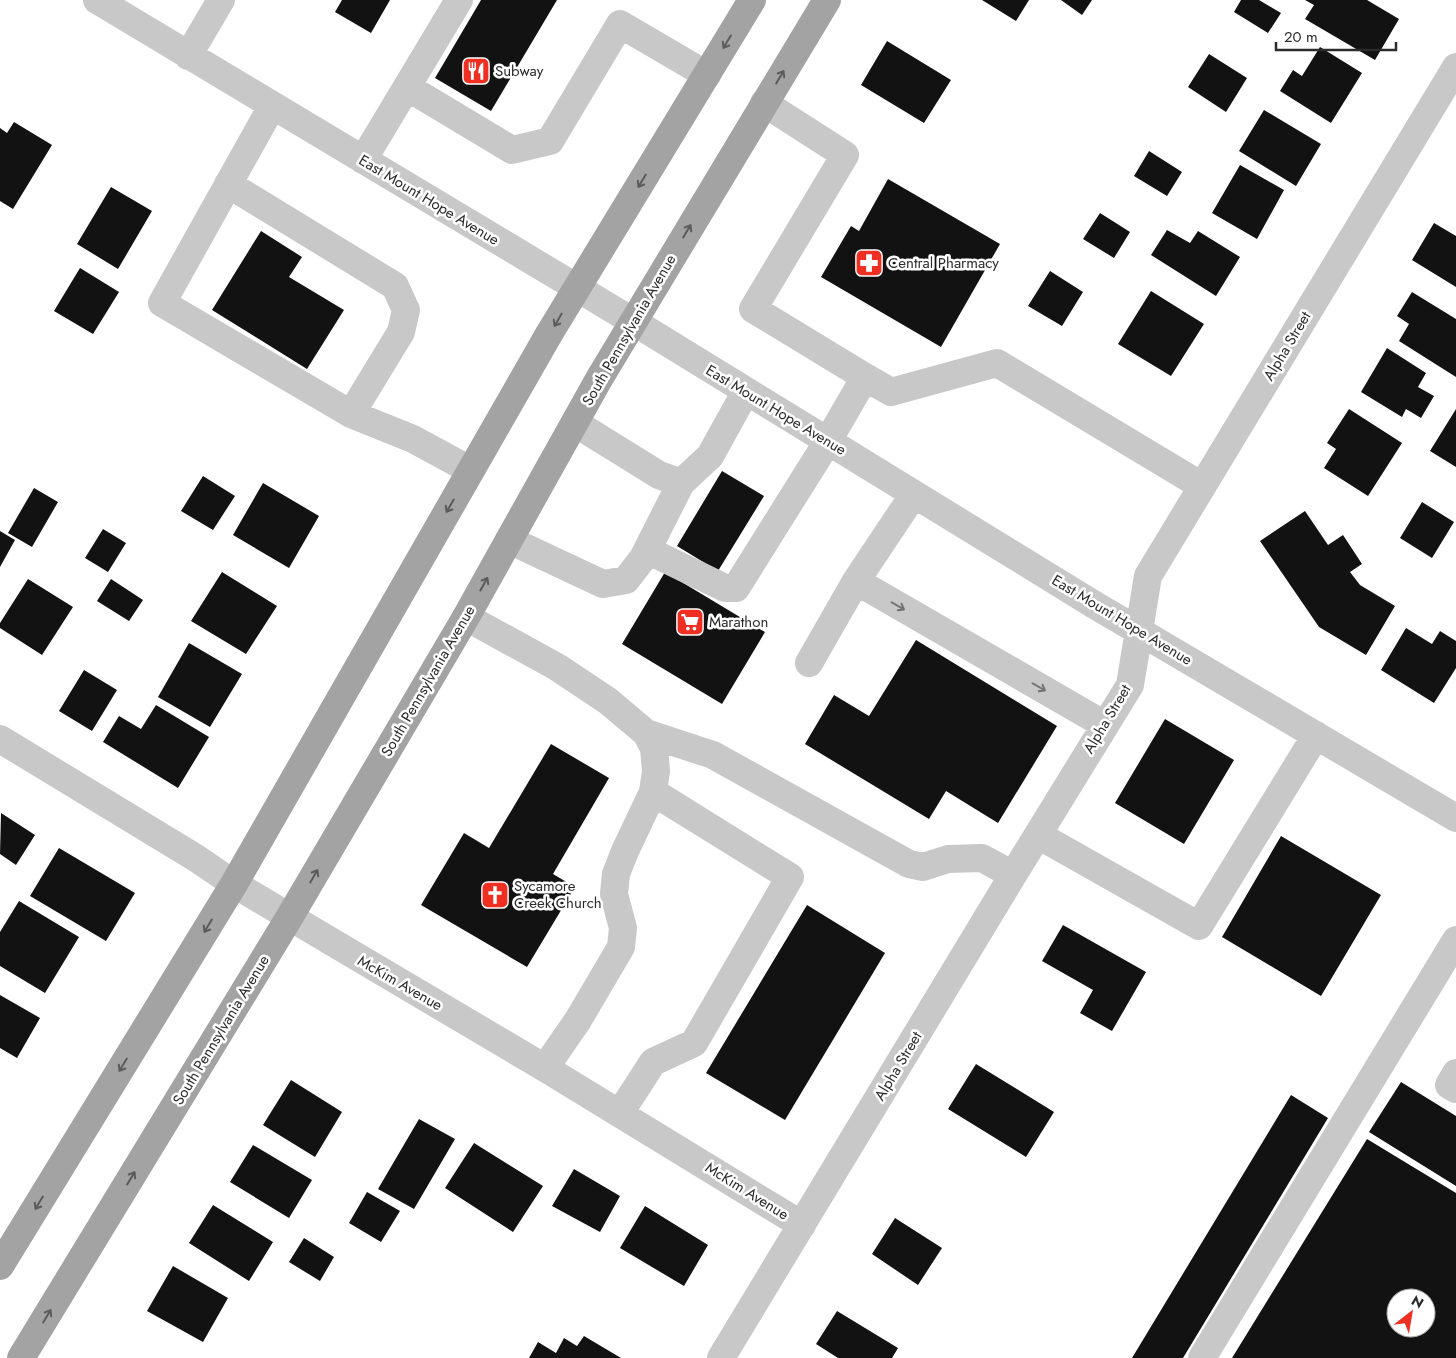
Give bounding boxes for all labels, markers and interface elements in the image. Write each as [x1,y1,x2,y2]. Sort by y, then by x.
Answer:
scale bar [1276,20,1396,52]
text: 20 m [1284,26,1318,48]
one-way arrow [721,34,731,48]
restaurant icon: Subway [461,56,491,86]
place label: Subway [495,60,544,82]
one-way arrow [775,70,785,84]
street label: East Mount Hope Avenue [355,149,504,251]
one-way arrow [637,173,647,187]
one-way arrow [682,224,692,238]
pharmacy icon: Central Pharmacy [854,248,884,278]
street label: South Pennsylvania Avenue [577,250,682,410]
place label: Central Pharmacy [888,252,999,274]
street label: Alpha Street [1258,307,1317,385]
one-way arrow [553,312,563,327]
street label: East Mount Hope Avenue [702,359,851,461]
one-way arrow [445,498,455,512]
street label: East Mount Hope Avenue [1048,569,1197,671]
one-way arrow [479,577,489,592]
street label: South Pennsylvania Avenue [376,601,481,761]
one-way arrow [891,601,905,611]
supermarket icon: Marathon [675,607,705,637]
place label: Marathon [709,611,768,633]
street label: Alpha Street [1078,680,1137,758]
one-way arrow [1031,683,1045,693]
one-way arrow [309,869,319,883]
place label: Sycamore Creek Church [514,875,602,914]
church icon: Sycamore Creek Church [480,880,510,910]
one-way arrow [203,919,214,933]
street label: McKim Avenue [354,950,447,1016]
street label: South Pennsylvania Avenue [167,951,275,1109]
street label: Alpha Street [869,1027,928,1105]
one-way arrow [118,1057,128,1071]
street label: McKim Avenue [701,1157,793,1226]
one-way arrow [127,1171,137,1185]
one-way arrow [33,1196,43,1210]
north arrow [1386,1288,1436,1338]
text: N [1408,1290,1428,1313]
one-way arrow [42,1310,52,1324]

